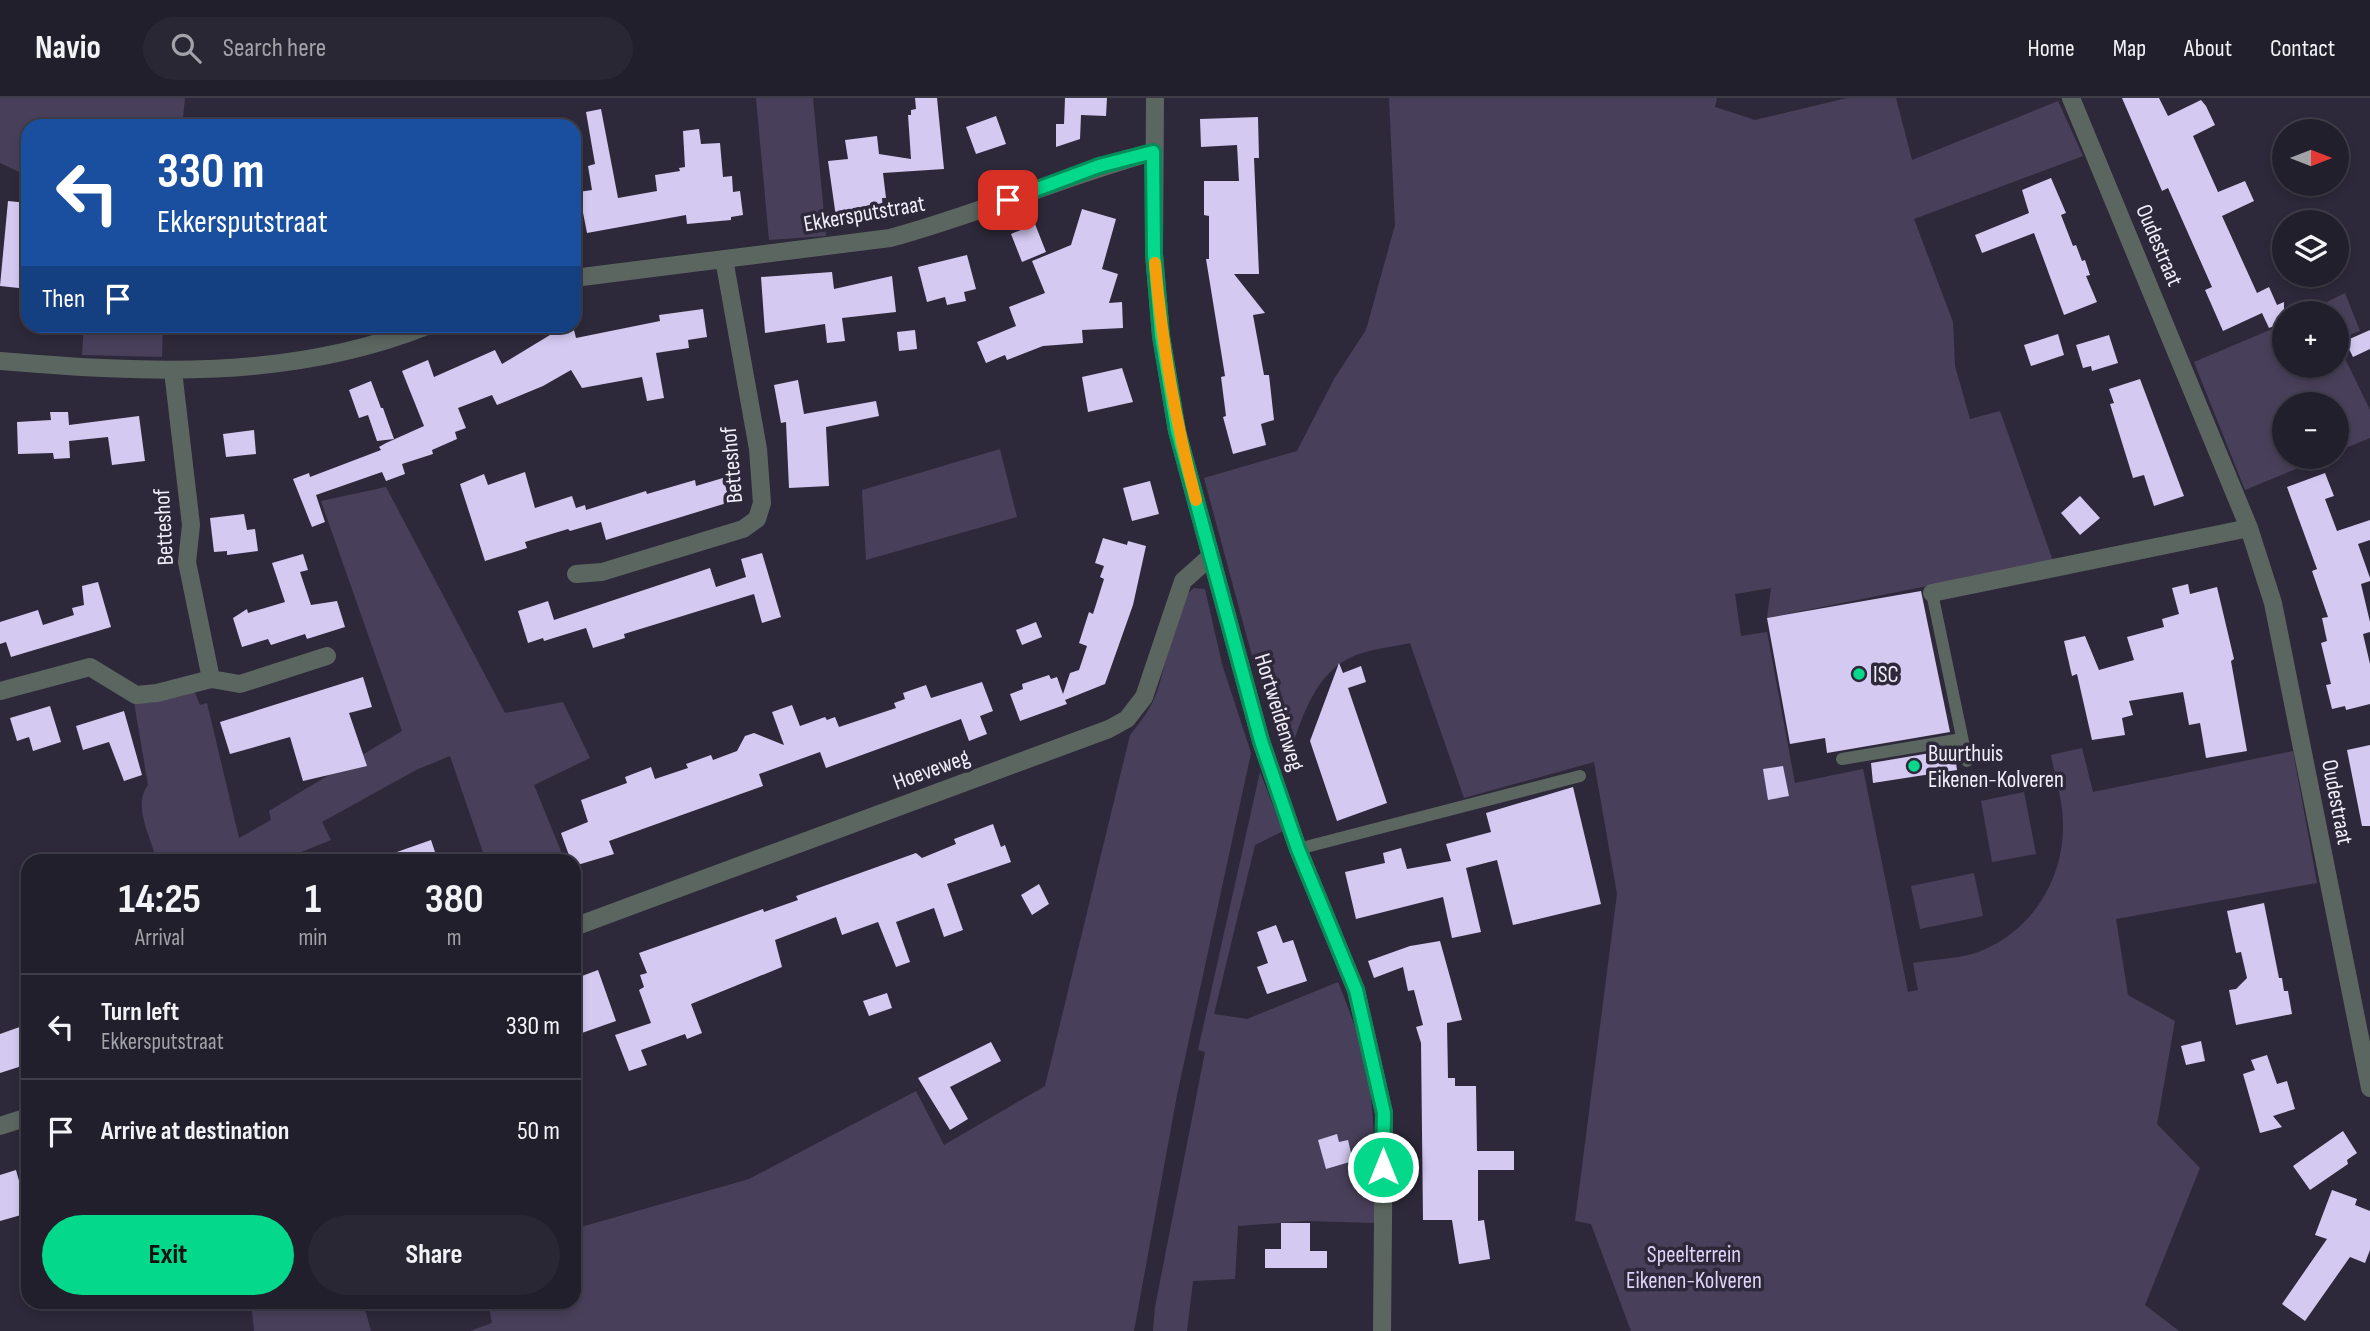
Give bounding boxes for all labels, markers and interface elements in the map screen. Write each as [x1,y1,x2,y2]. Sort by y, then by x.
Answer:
search box [143,17,633,80]
text: Navio [35,28,101,68]
icon: search [167,29,205,67]
text: Search here [223,33,326,64]
text: Home [2027,34,2075,63]
text: Map [2113,34,2146,63]
text: About [2184,34,2232,63]
text: Contact [2270,34,2335,63]
north arrow [2272,119,2348,196]
map controls [2272,119,2349,469]
text: 330 m [157,143,264,202]
icon: left [42,147,133,238]
pin [978,170,1038,230]
icon: arrive [989,181,1027,219]
street label: Ekkersputstraat [801,190,927,238]
street label: Oudestraat [2129,200,2189,290]
text: Ekkersputstraat [157,203,328,242]
button: layers [2272,210,2349,287]
icon: arrive [99,280,137,318]
text: Then [42,284,85,315]
button: + [2272,301,2349,378]
button: − [2272,392,2349,469]
street label: Betteshof [715,425,749,504]
street label: Betteshof [148,488,180,566]
street label: Hortweidenweg [1248,650,1310,774]
place label: ISC [1873,661,1899,689]
marker: ISC [1851,666,1867,682]
place label: Buurthuis Eikenen-Kolveren [1928,740,2064,794]
street label: Hoeveweg [889,743,973,797]
street label: Oudestraat [2315,757,2359,847]
marker: Buurthuis Eikenen-Kolveren [1906,758,1922,774]
text: 14:25 [118,874,201,925]
text: 1 [305,874,321,925]
text: 380 [425,874,483,925]
text: Arrival [135,924,184,952]
text: min [298,924,327,952]
text: m [447,924,462,952]
text: Turn left [101,997,179,1028]
icon: left [42,1008,80,1046]
text: 330 m [506,1011,560,1042]
text: Ekkersputstraat [101,1028,224,1056]
icon: arrive [42,1113,80,1151]
text: Arrive at destination [101,1116,289,1147]
text: 50 m [517,1116,560,1147]
position arrow [1346,1130,1420,1204]
button: Exit [42,1215,294,1295]
button: Share [308,1215,560,1295]
park label: Speelterrein Eikenen-Kolveren [1626,1241,1762,1295]

